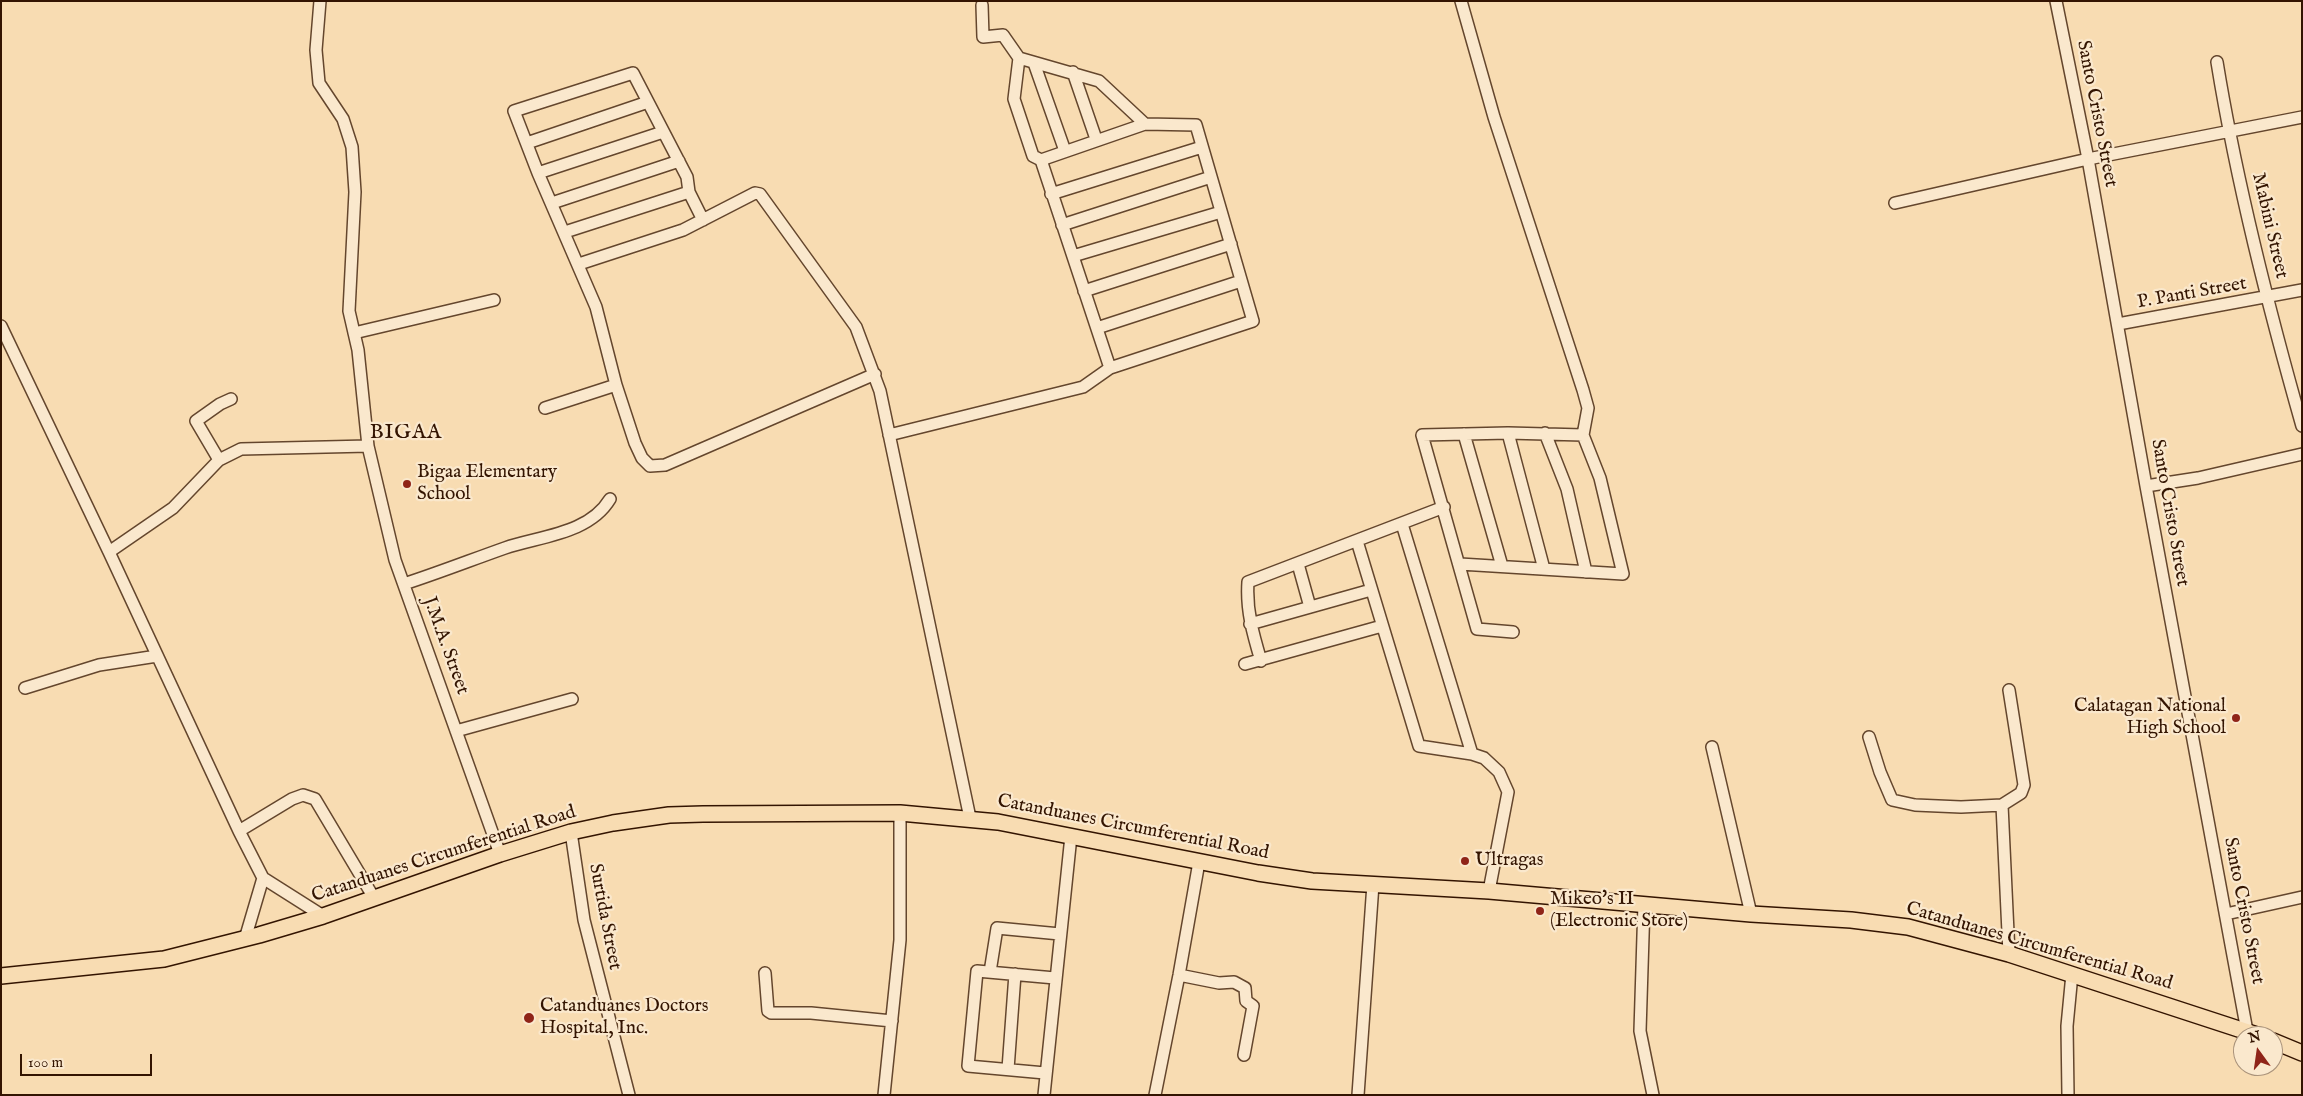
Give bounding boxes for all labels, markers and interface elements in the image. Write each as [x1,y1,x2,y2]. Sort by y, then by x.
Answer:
street label: Santo Cristo Street [2071,39,2121,189]
street label: Mabini Street [2246,171,2292,281]
street label: P. Panti Street [2136,273,2248,315]
district label: BIGAA [369,421,443,447]
street label: Santo Cristo Street [2145,438,2193,588]
place label: Bigaa Elementary School [417,462,557,506]
marker: Bigaa Elementary School [401,478,413,490]
street label: J.M.A. Street [417,594,473,698]
place label: Calatagan National High School [2074,696,2226,740]
marker: Calatagan National High School [2230,712,2242,724]
street label: Catanduanes Circumferential Road [995,790,1271,866]
street label: Catanduanes Circumferential Road [309,801,579,909]
street label: Santo Cristo Street [2218,836,2268,986]
place label: Ultragas [1475,850,1543,872]
marker: Ultragas [1459,855,1471,867]
street label: Surtida Street [583,862,625,972]
place label: Mikeo's II (Electronic Store) [1550,889,1688,933]
street label: Catanduanes Circumferential Road [1903,898,2175,996]
marker: Mikeo's II (Electronic Store) [1534,905,1546,917]
place label: Catanduanes Doctors Hospital, Inc. [540,996,708,1040]
marker: Catanduanes Doctors Hospital, Inc. [522,1011,536,1025]
north arrow [2233,1026,2283,1076]
text: N [2247,1027,2263,1048]
scale bar [22,1044,155,1076]
text: 100 m [28,1053,63,1072]

